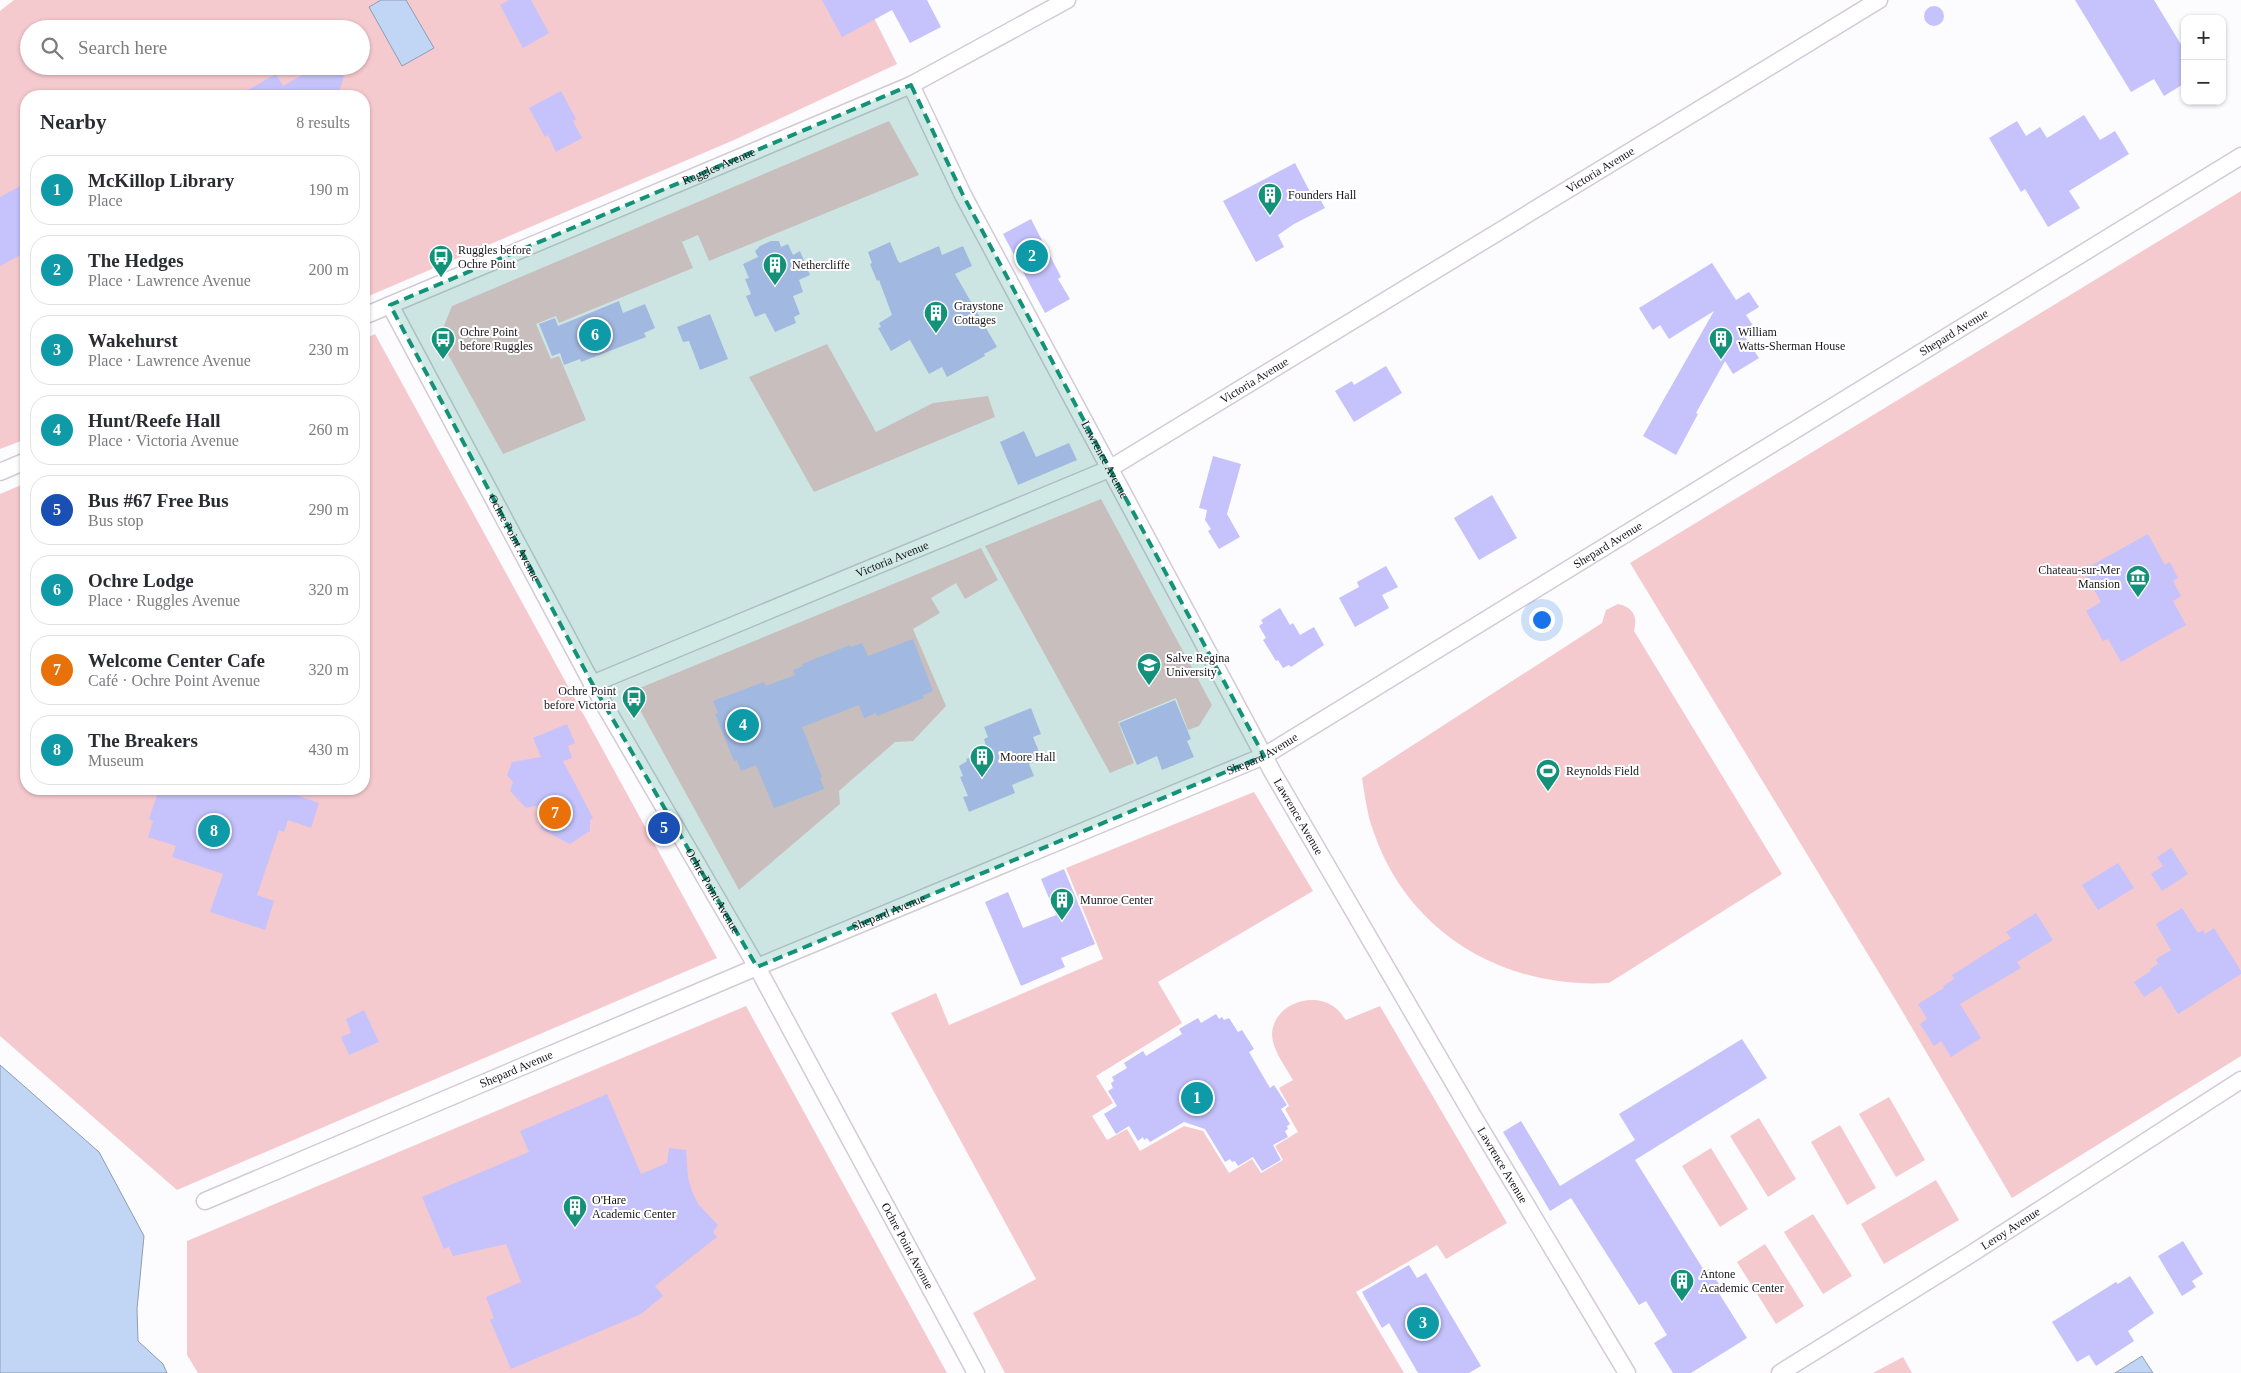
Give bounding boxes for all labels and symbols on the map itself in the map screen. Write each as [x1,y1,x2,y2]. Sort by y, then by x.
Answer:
street label: Victoria Avenue [1563,144,1637,196]
street label: Ruggles Avenue [680,145,757,188]
building icon: Founders Hall [1257,182,1283,216]
place label: Founders Hall [1288,188,1357,202]
pin: 2 [1016,237,1048,275]
place label: Ruggles before Ochre Point [458,243,531,271]
bus stop icon: Ruggles before Ochre Point [428,244,454,278]
building icon: Nethercliffe [762,252,788,286]
place label: Nethercliffe [792,258,850,272]
place label: Graystone Cottages [954,299,1003,327]
building icon: Graystone Cottages [923,300,949,334]
street label: Shepard Avenue [1917,306,1991,359]
pin: 6 [579,316,611,354]
place label: Ochre Point before Ruggles [460,325,533,353]
place label: William Watts-Sherman House [1738,325,1845,353]
bus stop icon: Ochre Point before Ruggles [430,326,456,360]
building icon: William Watts-Sherman House [1708,326,1734,360]
street label: Victoria Avenue [1218,354,1291,407]
street label: Lawrence Avenue [1078,418,1131,501]
street label: Ochre Point Avenue [485,492,543,584]
street label: Shepard Avenue [1571,519,1645,571]
street label: Victoria Avenue [854,538,931,581]
place label: Chateau-sur-Mer Mansion [2038,563,2120,591]
museum icon: Chateau-sur-Mer Mansion [2125,564,2151,598]
your location [1529,607,1555,633]
place label: Salve Regina University [1166,651,1230,679]
school or university icon: Salve Regina University [1136,652,1162,686]
place label: Ochre Point before Victoria [544,684,617,712]
bus stop icon: Ochre Point before Victoria [621,685,647,719]
pin: 4 [727,706,759,744]
street label: Shepard Avenue [1225,730,1300,778]
building icon: Moore Hall [969,744,995,778]
place label: Moore Hall [1000,750,1056,764]
sports icon: Reynolds Field [1535,758,1561,792]
place label: Reynolds Field [1566,764,1639,778]
street label: Lawrence Avenue [1271,776,1326,857]
pin: 7 [539,794,571,832]
pin: 5 [648,809,680,847]
pin: 8 [198,812,230,850]
street label: Ochre Point Avenue [682,846,743,936]
building icon: Munroe Center [1049,887,1075,921]
street label: Shepard Avenue [850,891,927,934]
place label: Munroe Center [1080,893,1153,907]
street label: Shepard Avenue [477,1047,555,1091]
pin: 1 [1181,1079,1213,1117]
street label: Lawrence Avenue [1474,1125,1531,1206]
place label: O'Hare Academic Center [592,1193,676,1221]
building icon: O'Hare Academic Center [562,1194,588,1228]
street label: Ochre Point Avenue [878,1200,937,1292]
street label: Leroy Avenue [1978,1204,2043,1253]
place label: Antone Academic Center [1700,1267,1784,1295]
building icon: Antone Academic Center [1669,1268,1695,1302]
pin: 3 [1407,1304,1439,1342]

